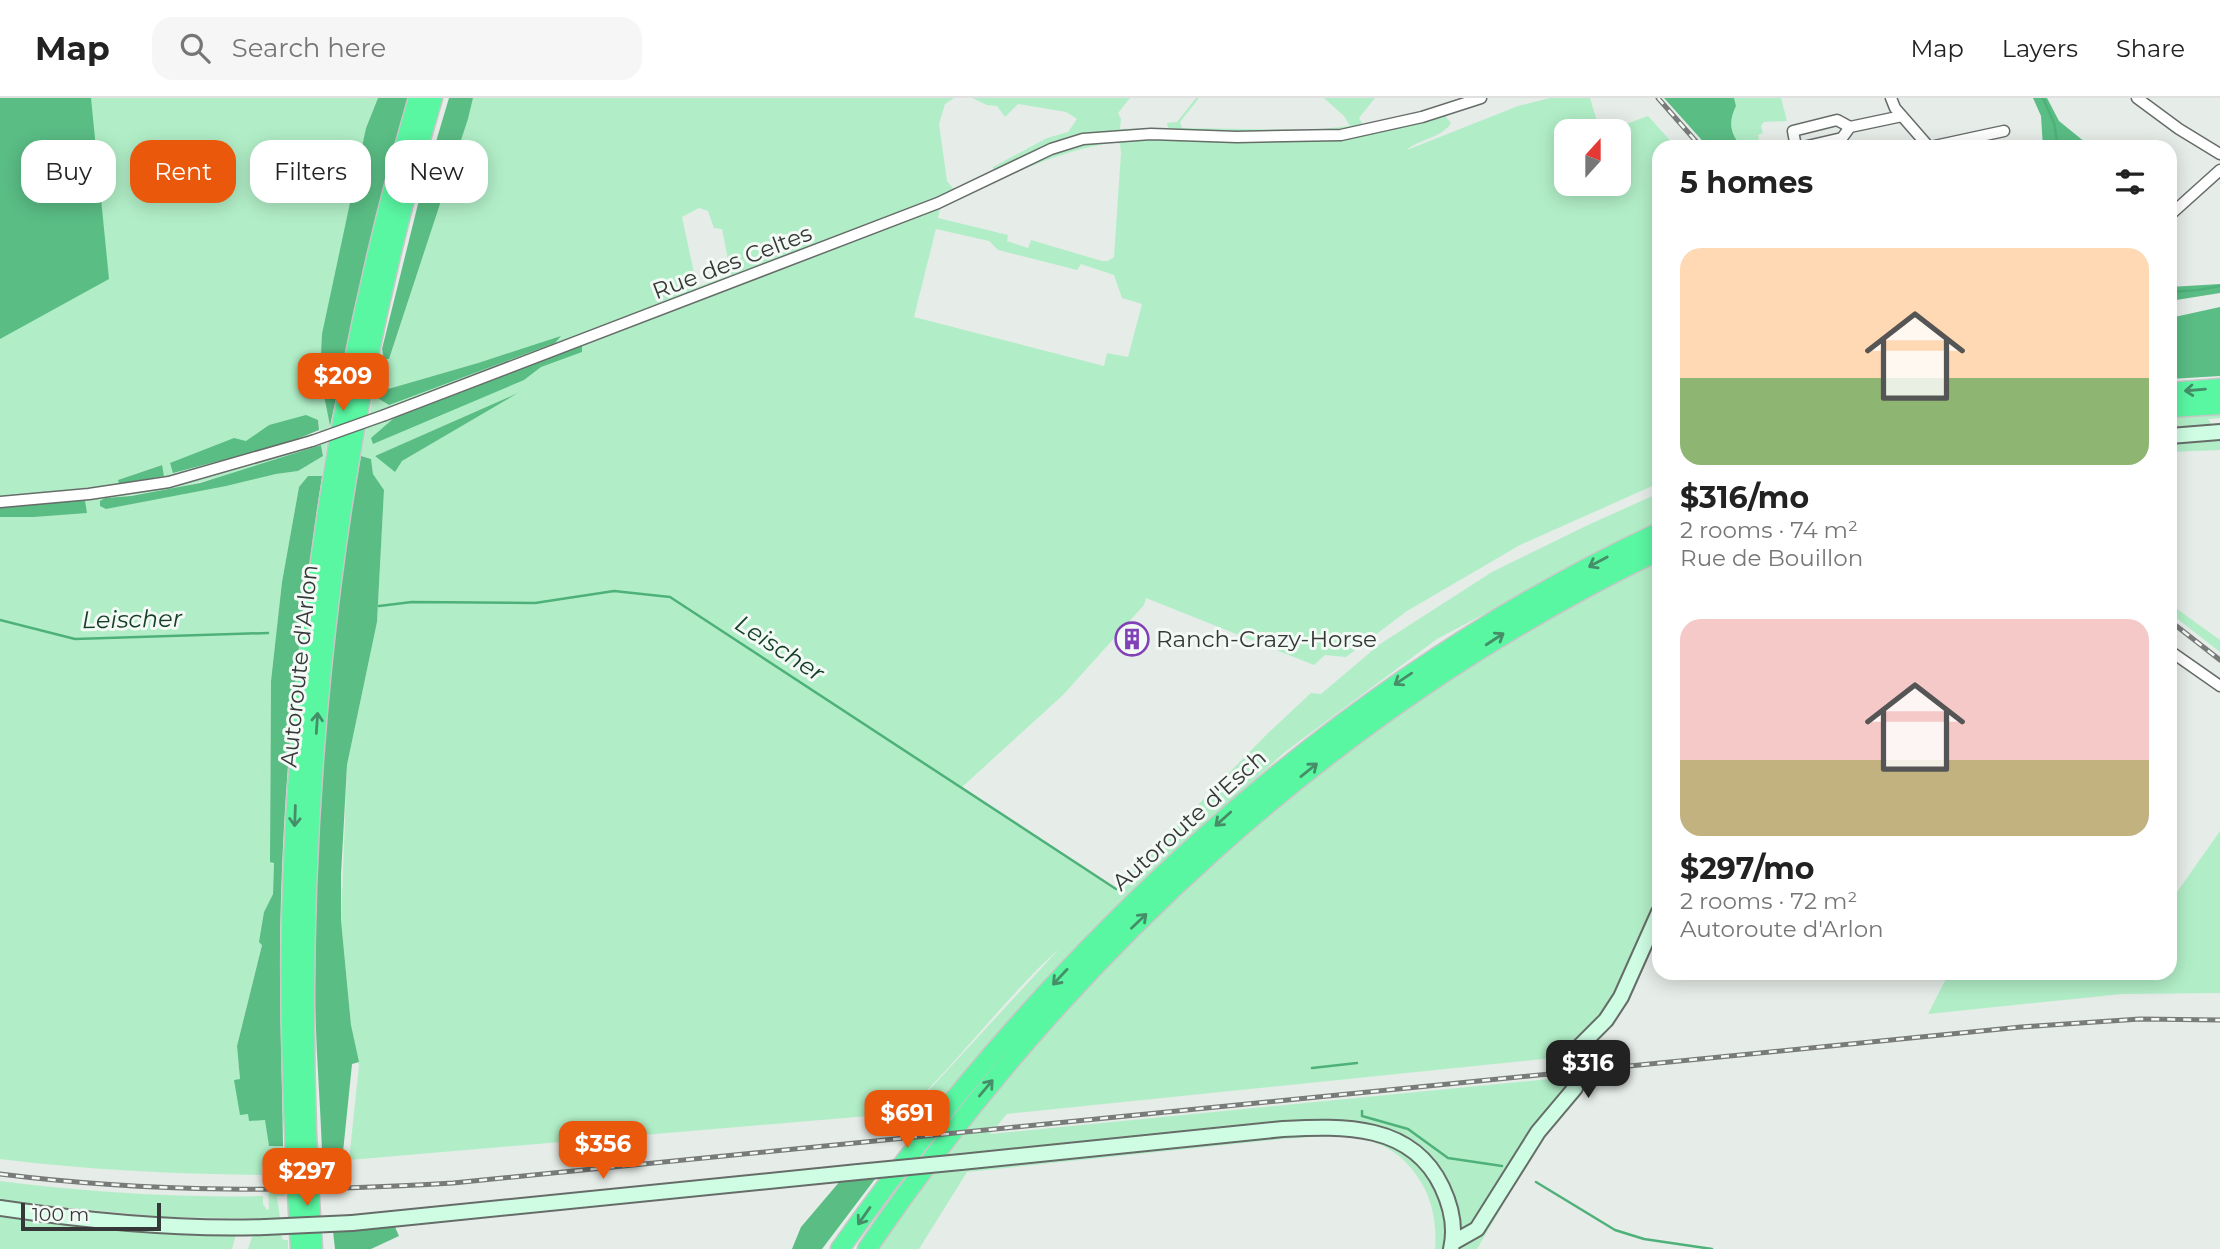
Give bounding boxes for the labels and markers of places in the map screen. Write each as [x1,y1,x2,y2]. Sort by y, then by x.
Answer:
pin: $209 [302,354,384,413]
building icon: Ranch-Crazy-Horse [1113,620,1151,658]
place label: Ranch-Crazy-Horse [1156,625,1377,653]
pin: $316 [1547,1040,1629,1100]
pin: $691 [866,1090,948,1150]
pin: $356 [562,1122,644,1181]
pin: $297 [266,1148,348,1208]

